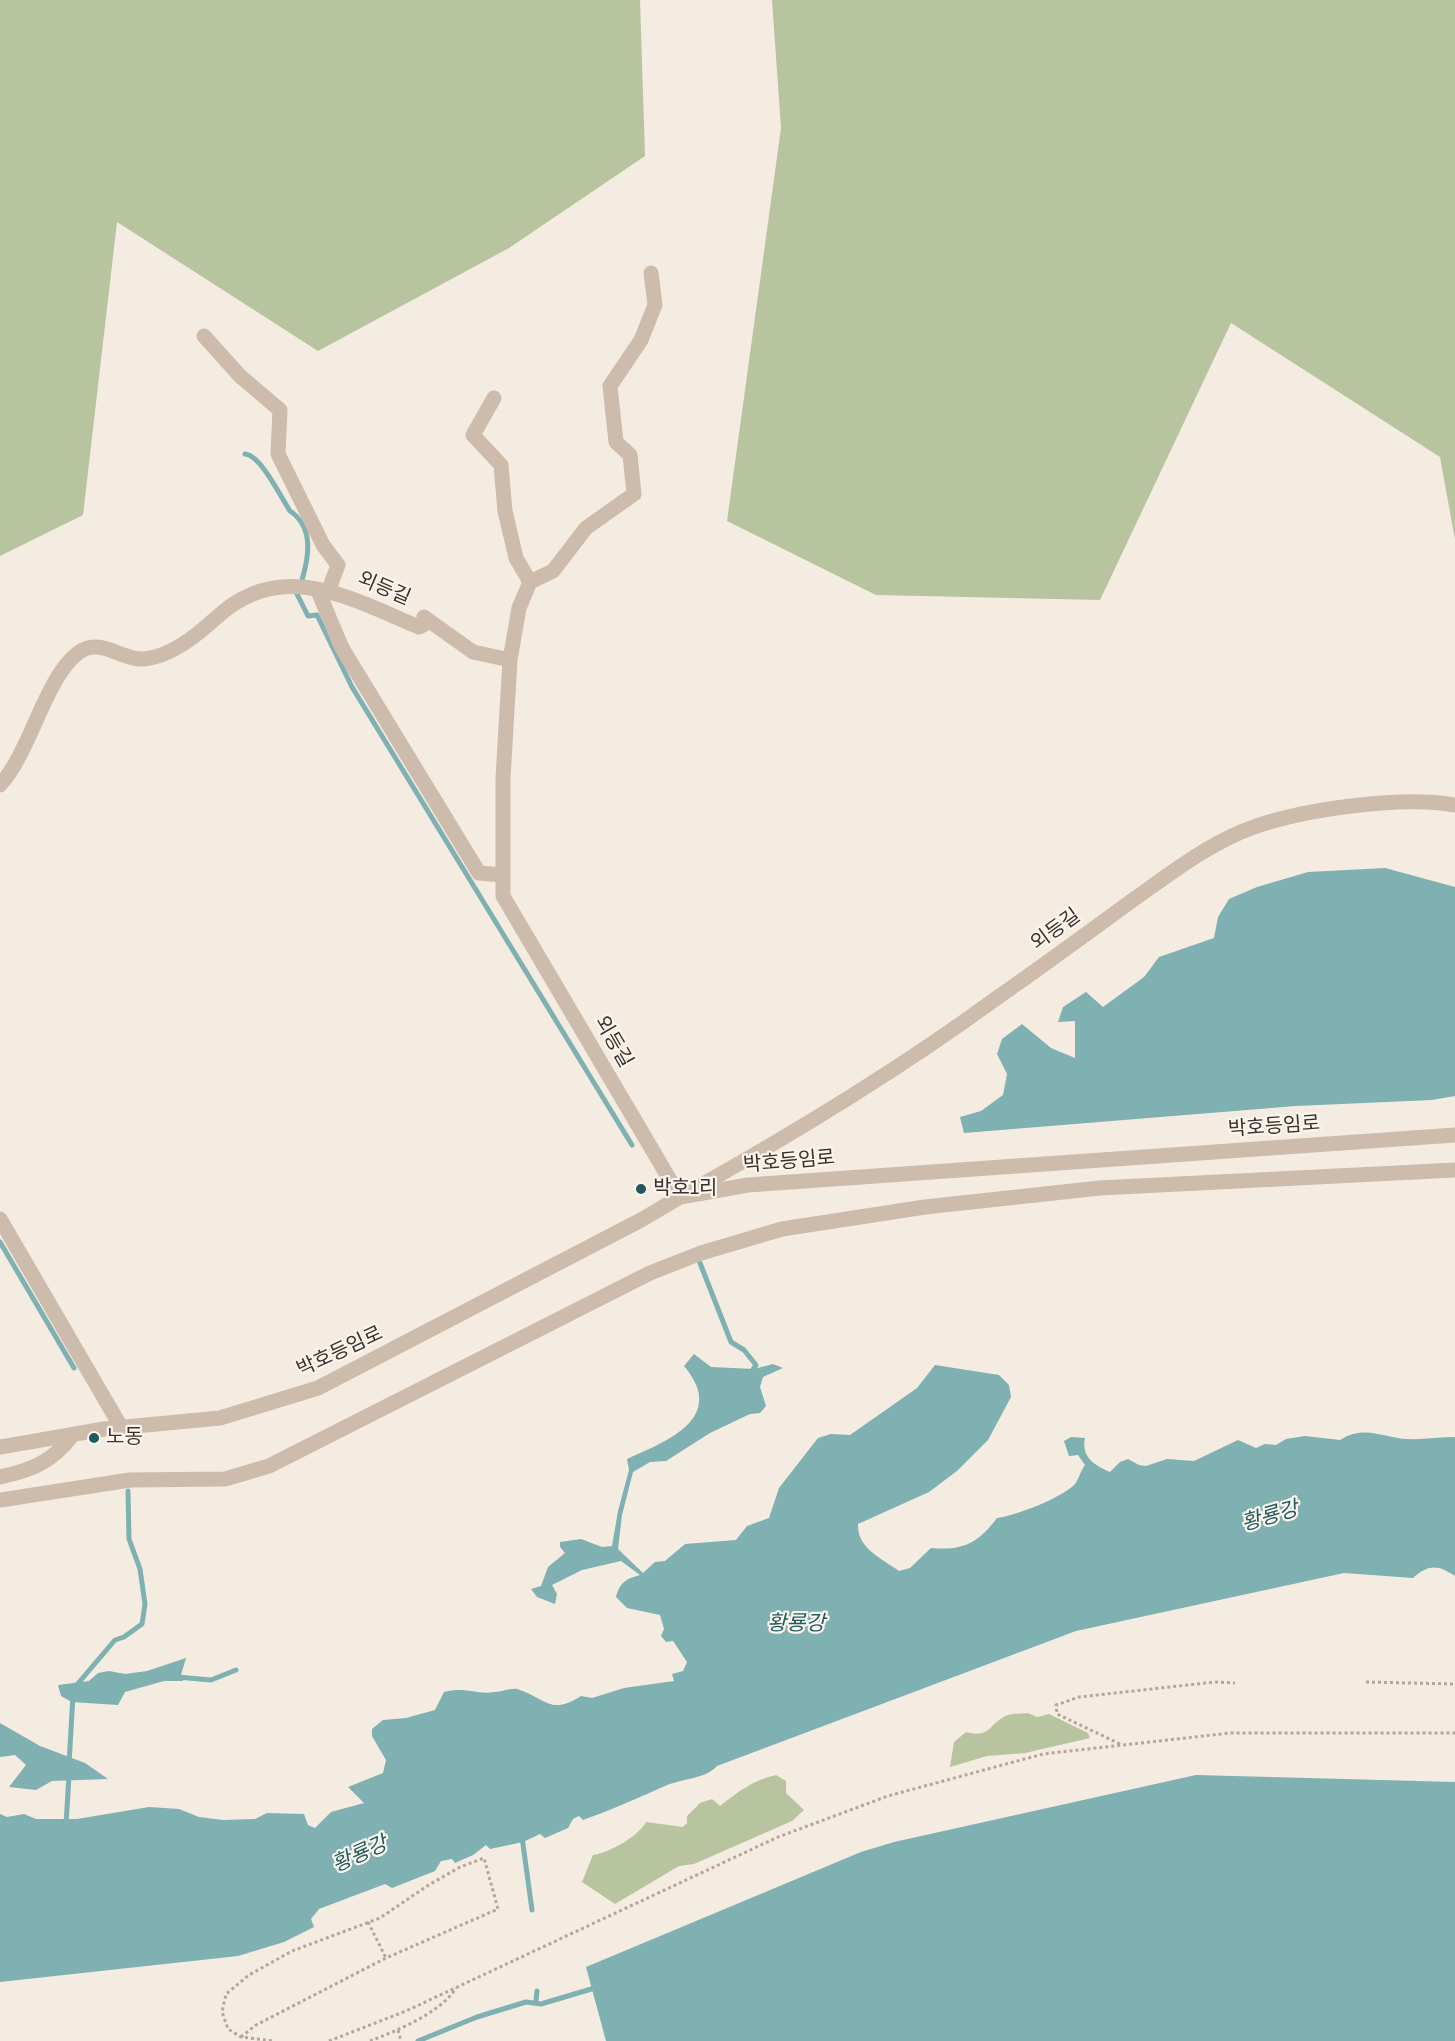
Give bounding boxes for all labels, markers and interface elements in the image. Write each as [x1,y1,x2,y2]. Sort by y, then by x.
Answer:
street label: 외등길 [354,567,414,611]
street label: 외등길 [1027,904,1085,956]
street label: 외등길 [589,1012,637,1072]
street label: 박호등임로 [1227,1112,1321,1142]
street label: 박호등임로 [742,1146,836,1178]
place label: 박호1리 [653,1177,717,1201]
marker: 박호1리 [634,1182,648,1196]
street label: 박호등임로 [293,1322,387,1382]
place label: 노동 [106,1426,143,1450]
marker: 노동 [87,1431,101,1445]
water label: 황룡강 [1239,1497,1301,1537]
water label: 황룡강 [767,1611,825,1637]
water label: 황룡강 [328,1832,392,1878]

